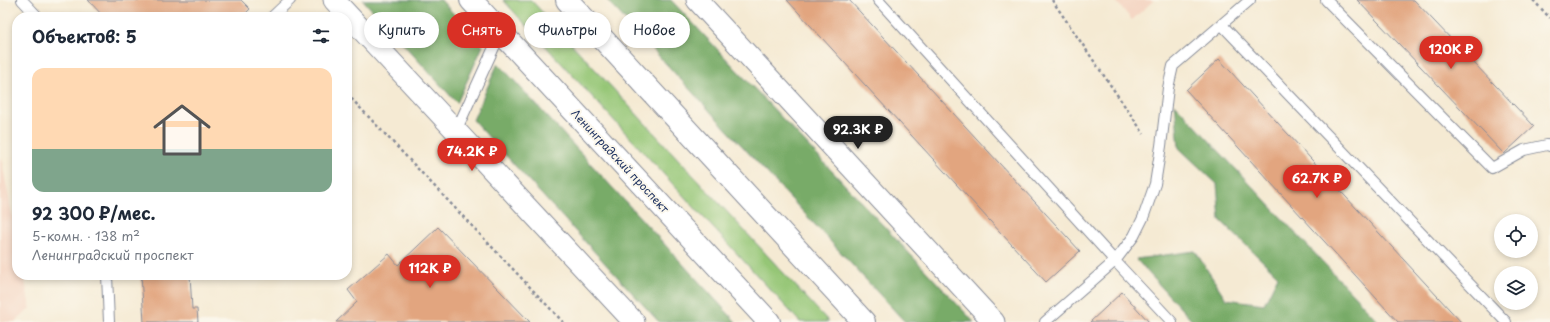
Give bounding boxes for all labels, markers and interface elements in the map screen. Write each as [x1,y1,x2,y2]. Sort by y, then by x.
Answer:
chip: Купить [364,12,439,48]
chip: Снять [447,12,516,48]
chip: Фильтры [524,12,611,48]
chip: Новое [619,12,690,48]
text: Объектов: 5 [32,23,137,49]
icon: filters [310,25,332,47]
pin: 120K ₽ [1418,36,1484,70]
text: 120K ₽ [1428,39,1474,58]
icon: home [146,94,218,166]
street label: Ленинградский проспект [568,105,674,217]
pin: 92.3K ₽ [821,116,895,150]
text: 92.3K ₽ [833,119,883,138]
pin: 74.2K ₽ [435,138,509,172]
text: 74.2K ₽ [446,141,498,160]
pin: 62.7K ₽ [1280,165,1354,199]
text: 62.7K ₽ [1292,168,1342,187]
text: 92 300 ₽/мес. [32,200,155,226]
map controls [1494,214,1538,310]
button: locate [1494,214,1538,258]
text: 5-комн. · 138 m² [32,226,140,245]
text: Ленинградский проспект [32,245,193,264]
pin: 112K ₽ [397,255,463,289]
text: 112K ₽ [409,258,451,277]
button: layers [1494,266,1538,310]

